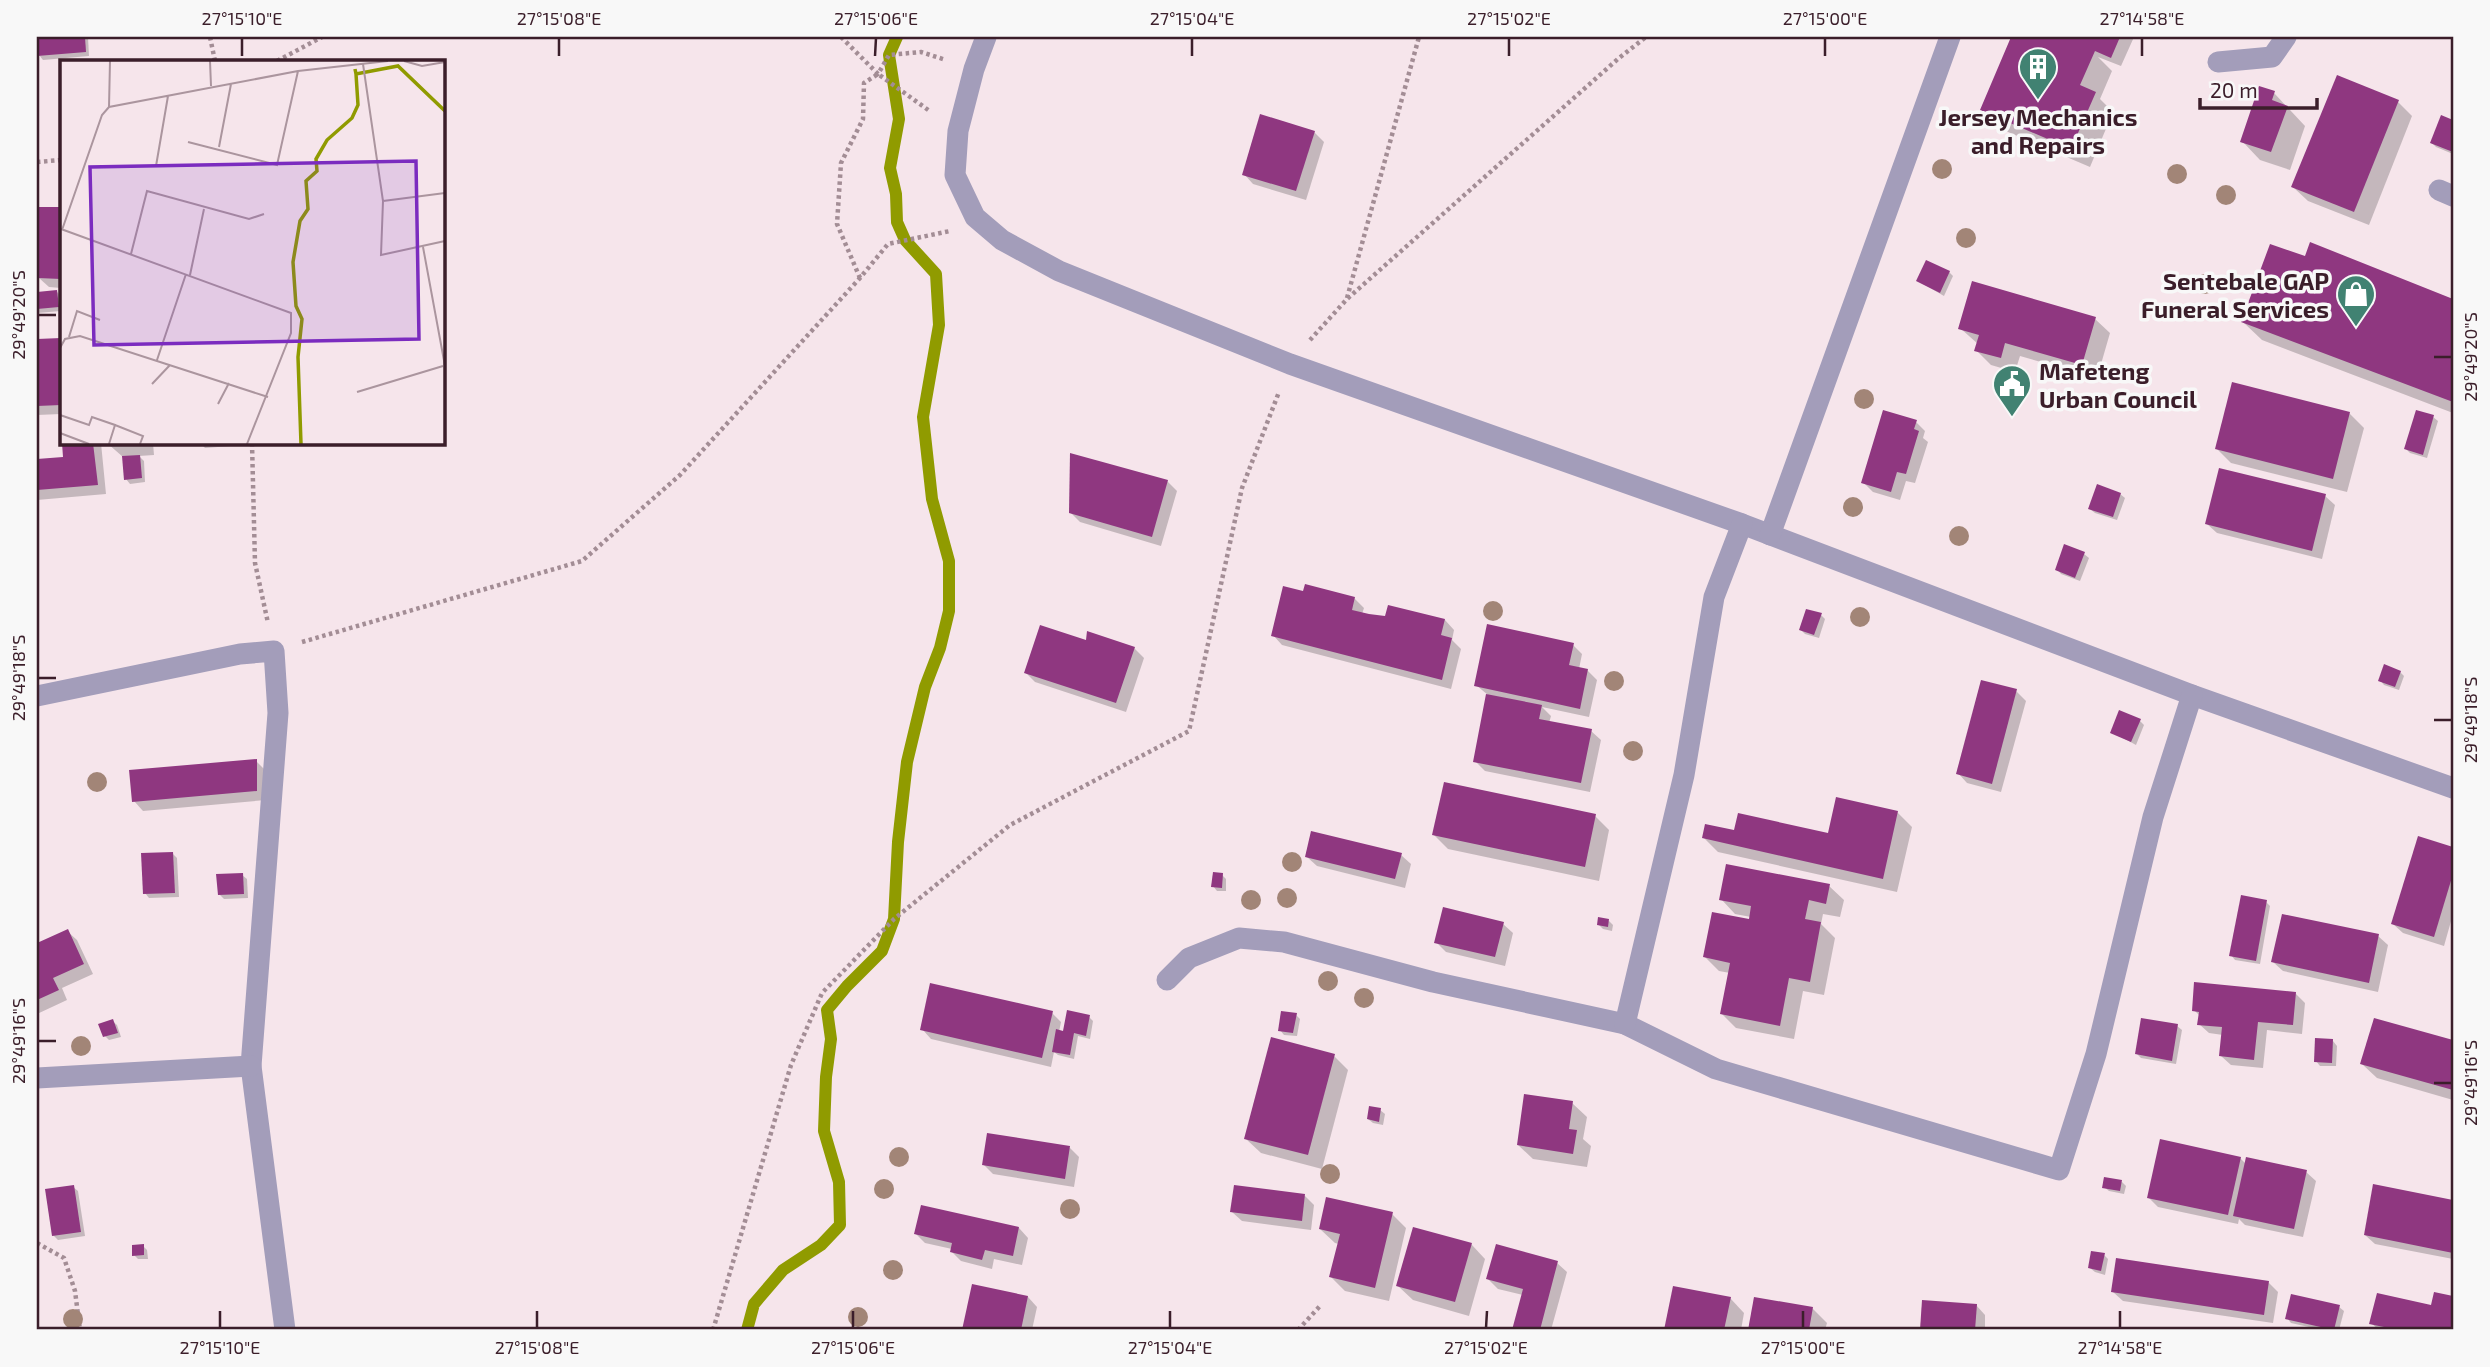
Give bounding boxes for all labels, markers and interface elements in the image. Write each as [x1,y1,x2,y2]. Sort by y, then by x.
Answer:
text: 27°15'10"E [202,7,282,29]
text: 27°15'08"E [517,7,601,29]
text: 27°15'06"E [834,7,918,29]
text: 27°15'04"E [1150,7,1234,29]
text: 27°15'02"E [1467,7,1551,29]
text: 27°15'00"E [1783,7,1867,29]
text: 27°14'58"E [2100,7,2184,29]
building icon: Jersey Mechanics and Repairs [2017,46,2059,101]
inset map [60,60,444,444]
scale bar [2200,66,2317,110]
text: 20 m [2210,77,2258,102]
place label: Jersey Mechanics and Repairs [1939,102,2137,159]
place label: Sentebale GAP Funeral Services [2141,266,2329,323]
text: 29°49'20"S [7,270,29,360]
shop icon: Sentebale GAP Funeral Services [2335,273,2377,328]
text: 29°49'20"S [2459,312,2481,402]
place label: Mafeteng Urban Council [2039,356,2197,413]
public building icon: Mafeteng Urban Council [1991,363,2033,418]
text: 29°49'18"S [7,635,29,721]
text: 29°49'18"S [2459,677,2481,763]
text: 29°49'16"S [7,998,29,1084]
text: 29°49'16"S [2459,1040,2481,1126]
text: 27°15'10"E [180,1336,260,1358]
text: 27°15'08"E [495,1336,579,1358]
text: 27°15'06"E [811,1336,895,1358]
text: 27°15'04"E [1128,1336,1212,1358]
text: 27°15'02"E [1444,1336,1528,1358]
text: 27°15'00"E [1761,1336,1845,1358]
text: 27°14'58"E [2078,1336,2162,1358]

